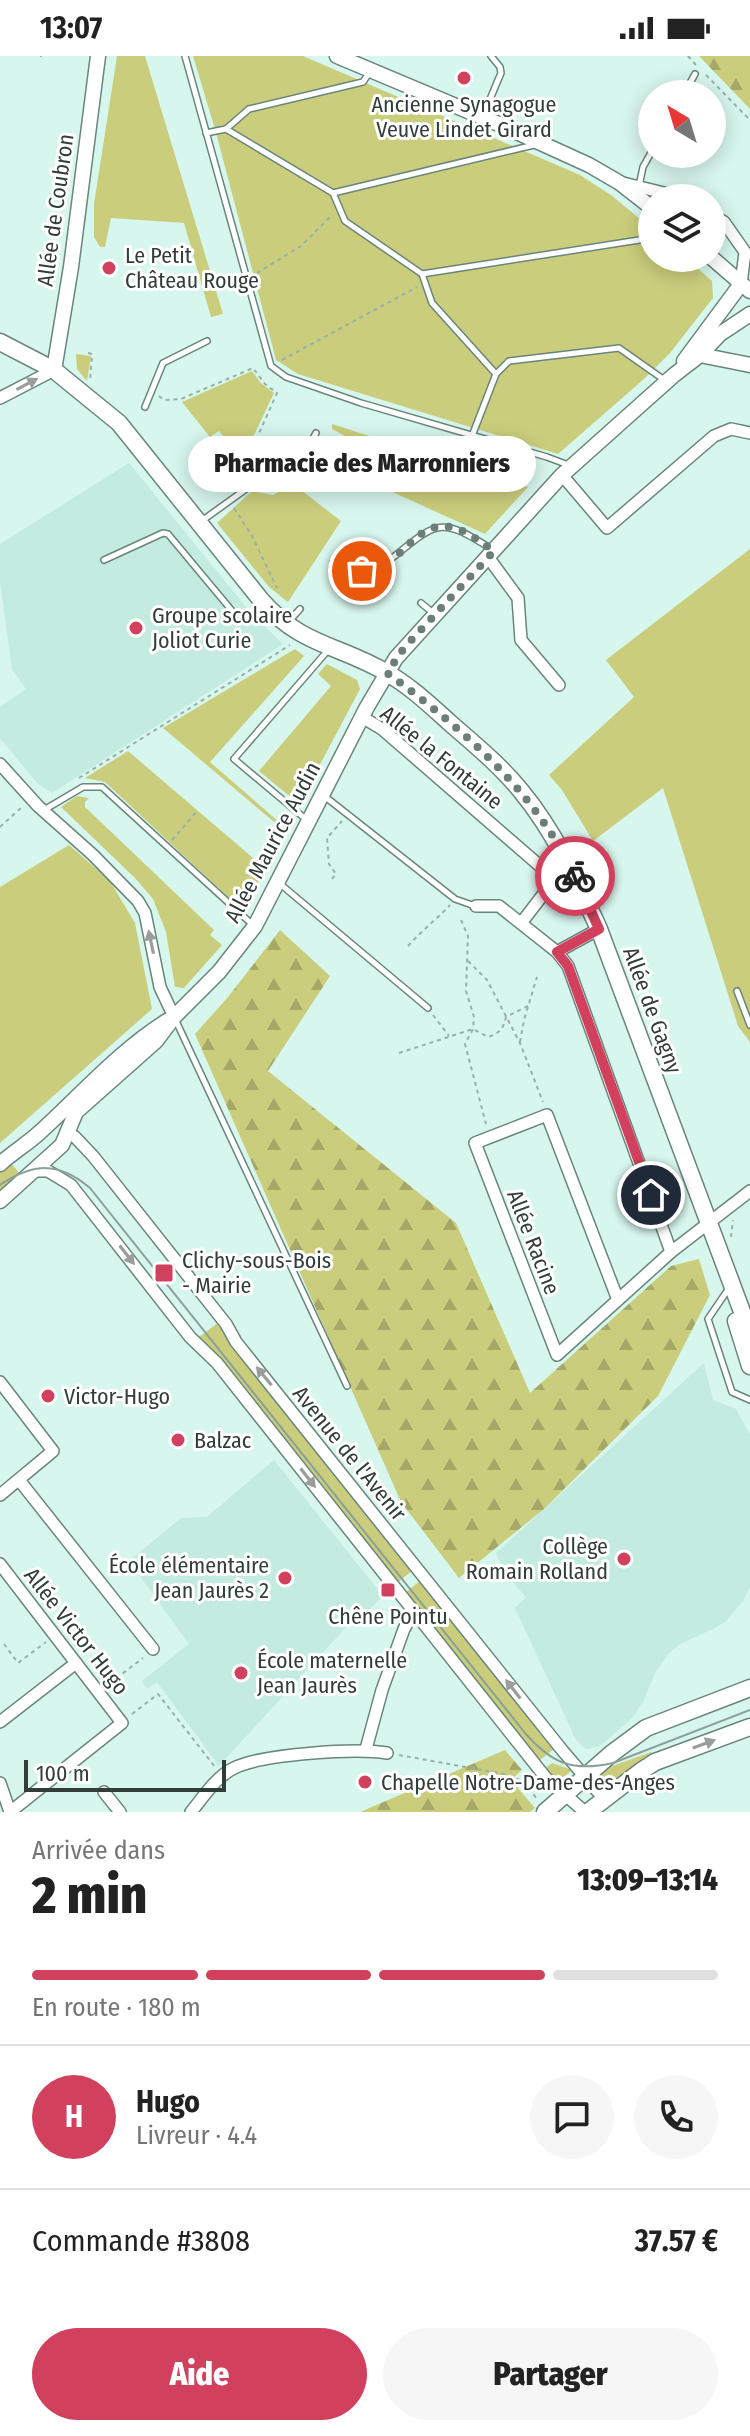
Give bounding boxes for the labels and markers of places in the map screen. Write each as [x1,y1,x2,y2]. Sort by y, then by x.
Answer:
marker: Ancienne Synagogue Veuve Lindet Girard [455,69,473,87]
place label: Ancienne Synagogue Veuve Lindet Girard [372,91,556,143]
place label: Le Petit Château Rouge [125,242,259,294]
marker: Le Petit Château Rouge [100,259,118,277]
callout: Pharmacie des Marronniers [188,435,536,491]
pin [328,537,396,605]
place label: Groupe scolaire Joliot Curie [152,602,292,654]
marker: Groupe scolaire Joliot Curie [127,619,145,637]
pin [617,1161,685,1229]
place label: Clichy-sous-Bois - Mairie [182,1247,331,1299]
marker: Clichy-sous-Bois - Mairie [153,1262,175,1284]
place label: Victor-Hugo [64,1383,170,1410]
marker: Victor-Hugo [39,1387,57,1405]
place label: Balzac [194,1427,252,1454]
marker: Balzac [169,1431,187,1449]
place label: Collège Romain Rolland [466,1533,608,1585]
marker: Collège Romain Rolland [615,1550,633,1568]
place label: École élémentaire Jean Jaurès 2 [109,1552,269,1604]
marker: École élémentaire Jean Jaurès 2 [276,1569,294,1587]
marker: Chêne Pointu [379,1581,397,1599]
place label: Chêne Pointu [328,1603,448,1630]
place label: École maternelle Jean Jaurès [257,1647,407,1699]
marker: École maternelle Jean Jaurès [232,1664,250,1682]
place label: Chapelle Notre-Dame-des-Anges [381,1769,675,1796]
marker: Chapelle Notre-Dame-des-Anges [356,1773,374,1791]

